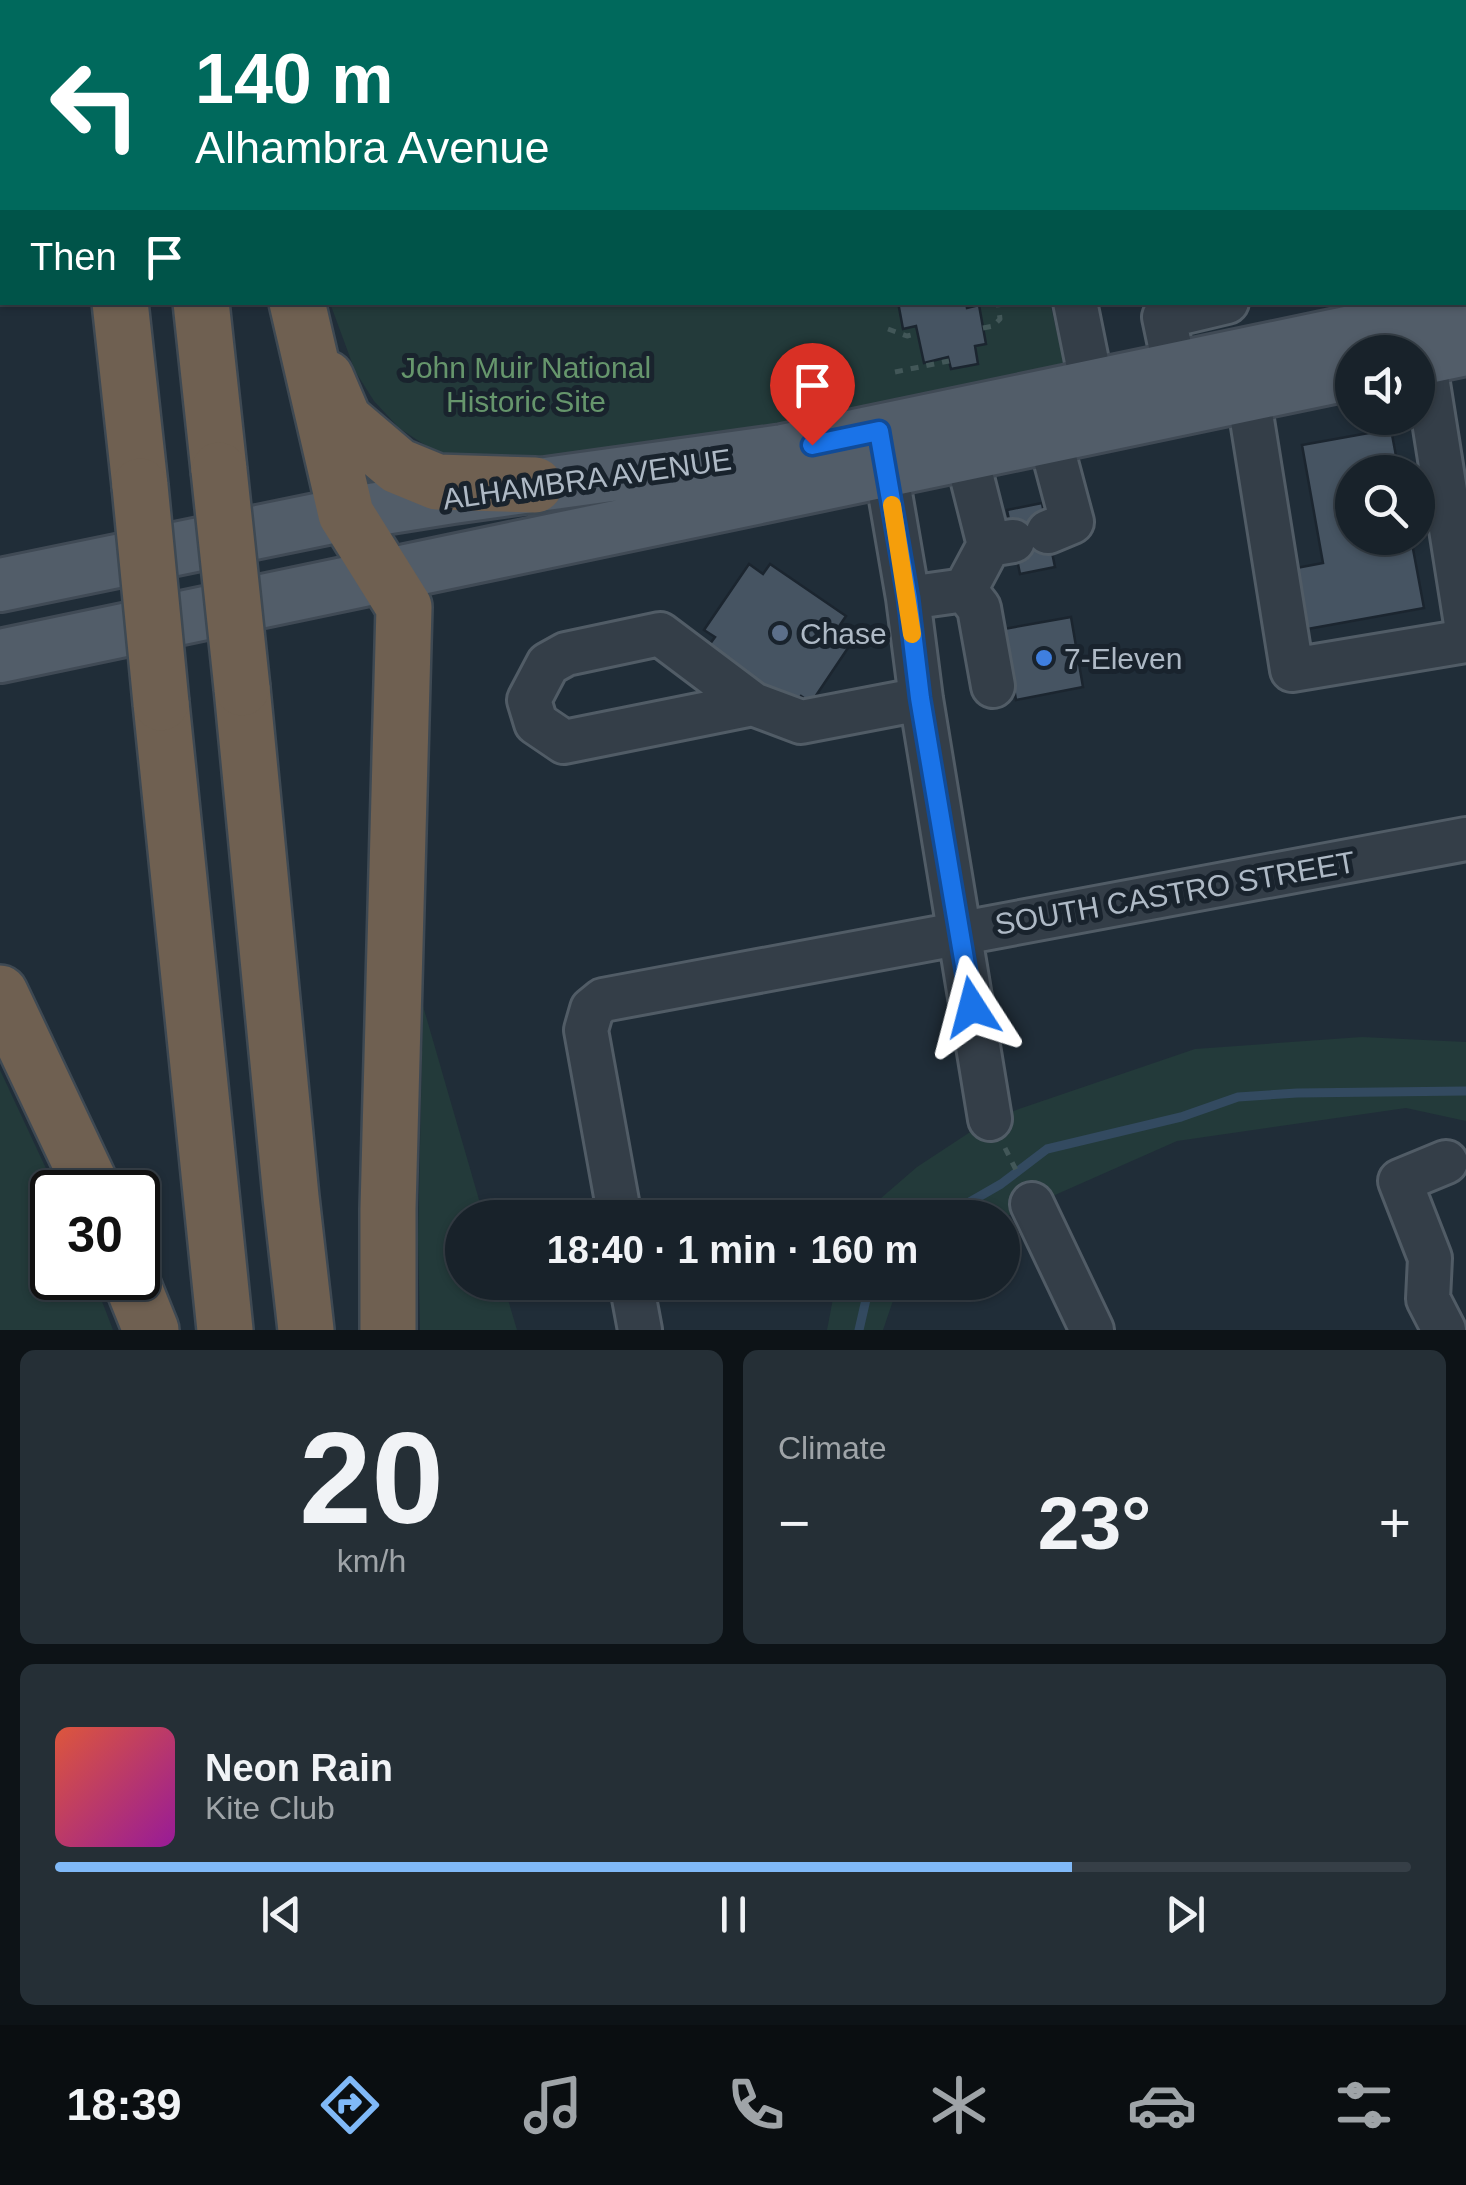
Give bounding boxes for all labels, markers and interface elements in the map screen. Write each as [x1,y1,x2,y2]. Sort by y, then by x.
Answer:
icon: left [30,40,160,170]
text: 140 m [195,40,393,118]
text: Alhambra Avenue [195,122,549,173]
icon: arrive [137,230,192,285]
text: Then [30,236,117,278]
map controls [1335,335,1435,555]
button: sound [1335,335,1435,435]
pin [770,343,855,446]
park label: John Muir National Historic Site [401,351,651,418]
icon: arrive [785,358,840,413]
street label: ALHAMBRA AVENUE [441,442,733,516]
button: search [1335,455,1435,555]
place label: Chase [800,617,887,650]
marker: Chase [769,622,791,644]
place label: 7-Eleven [1064,642,1182,675]
marker: 7-Eleven [1033,647,1055,669]
street label: SOUTH CASTRO STREET [992,845,1358,941]
position arrow [920,955,1024,1059]
speed limit sign: 30 [30,1170,160,1300]
text: 18:40 · 1 min · 160 m [547,1229,918,1271]
text: 20 [299,1405,444,1551]
text: Climate [778,1430,886,1466]
text: 23° [1038,1481,1151,1565]
text: − [778,1492,810,1554]
text: + [1379,1492,1411,1554]
text: km/h [337,1543,406,1579]
text: Neon Rain [205,1747,393,1789]
text: Kite Club [205,1790,335,1826]
icon: previous [254,1887,309,1942]
icon: pause [706,1887,761,1942]
icon: next [1158,1887,1213,1942]
icon: directions [315,2070,385,2140]
icon: music [518,2070,588,2140]
icon: phone [721,2070,791,2140]
icon: climate [924,2070,994,2140]
icon: car [1127,2070,1197,2140]
icon: filters [1329,2070,1399,2140]
text: 18:39 [66,2079,182,2130]

